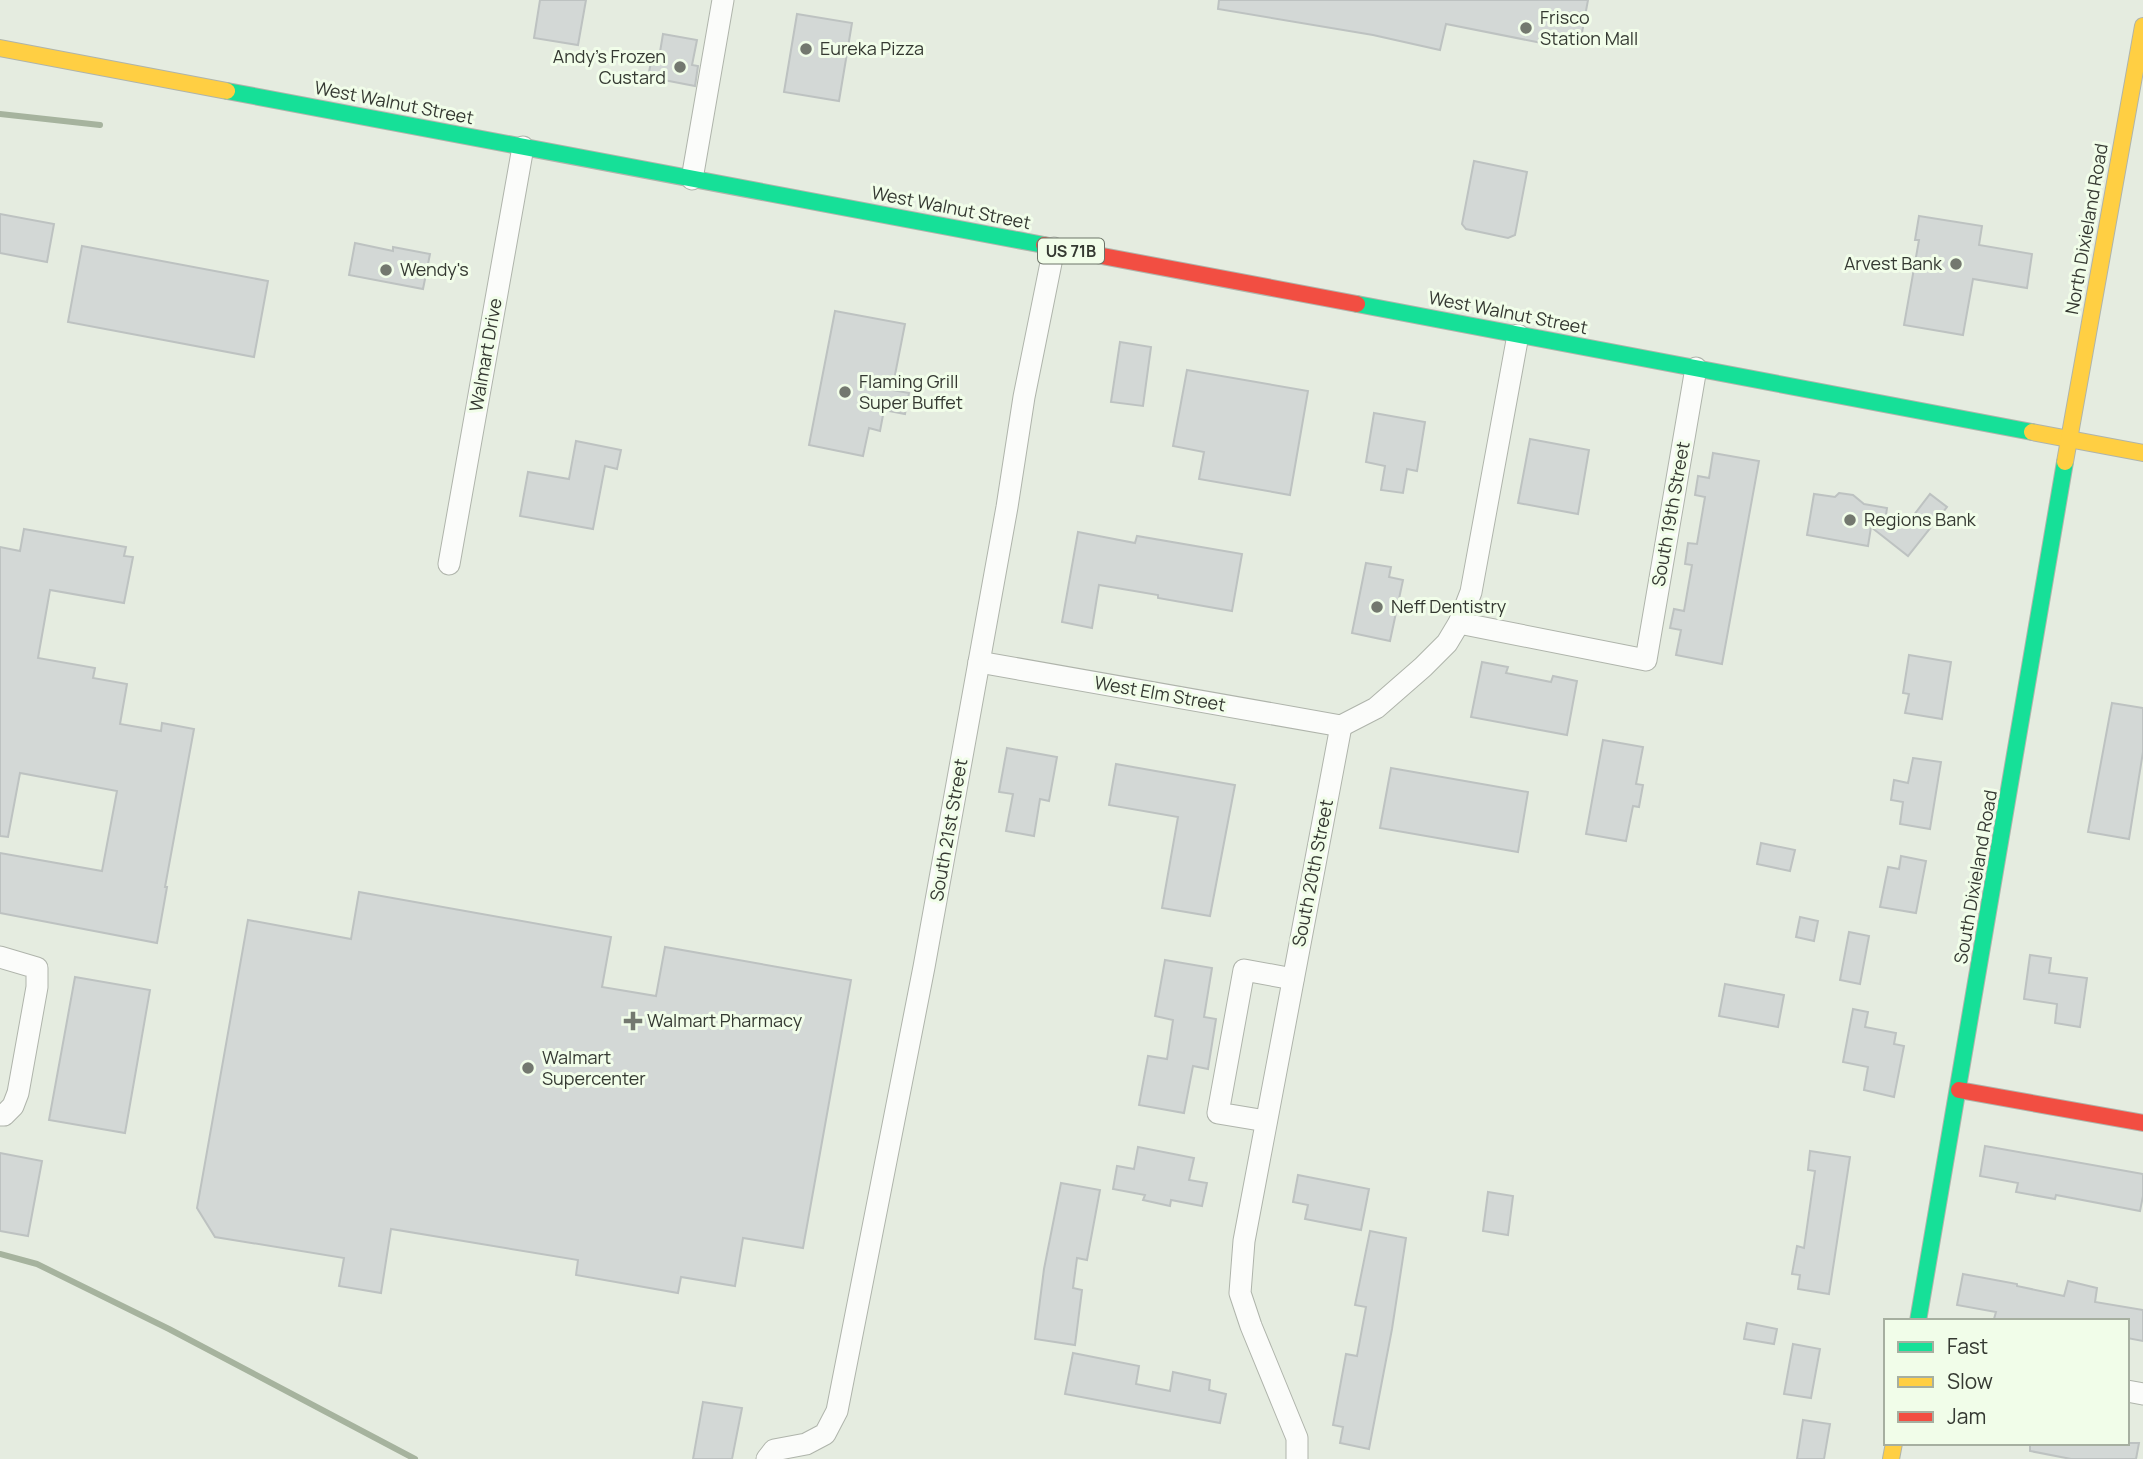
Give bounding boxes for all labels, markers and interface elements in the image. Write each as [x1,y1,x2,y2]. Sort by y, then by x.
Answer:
place label: Frisco Station Mall [1540,5,1638,50]
marker: Frisco Station Mall [1518,20,1534,36]
place label: Eureka Pizza [820,36,924,60]
marker: Eureka Pizza [798,41,814,57]
place label: Andy's Frozen Custard [553,44,666,89]
marker: Andy's Frozen Custard [672,59,688,75]
street label: West Walnut Street [312,75,476,129]
street label: North Dixieland Road [2059,141,2113,316]
street label: West Walnut Street [869,180,1033,234]
road number: US 71B [1038,238,1104,264]
place label: Arvest Bank [1844,251,1943,275]
marker: Arvest Bank [1948,256,1964,272]
place label: Wendy's [400,257,469,281]
marker: Wendy's [378,262,394,278]
street label: West Walnut Street [1426,285,1590,339]
street label: Walmart Drive [463,296,507,413]
place label: Flaming Grill Super Buffet [859,369,963,414]
marker: Flaming Grill Super Buffet [837,384,853,400]
street label: South 19th Street [1645,440,1695,588]
place label: Regions Bank [1864,507,1977,531]
marker: Regions Bank [1842,512,1858,528]
place label: Neff Dentistry [1391,594,1507,618]
marker: Neff Dentistry [1369,599,1385,615]
street label: West Elm Street [1093,670,1228,716]
street label: South 21st Street [924,757,972,903]
street label: South Dixieland Road [1948,788,2002,966]
street label: South 20th Street [1286,797,1338,948]
place label: Walmart Pharmacy [647,1008,803,1032]
marker: Walmart Pharmacy [625,1013,641,1029]
place label: Walmart Supercenter [542,1045,646,1090]
marker: Walmart Supercenter [520,1060,536,1076]
legend [1884,1319,2129,1445]
text: Fast [1947,1332,1988,1360]
text: Slow [1947,1367,1993,1395]
text: Jam [1947,1402,1986,1430]

